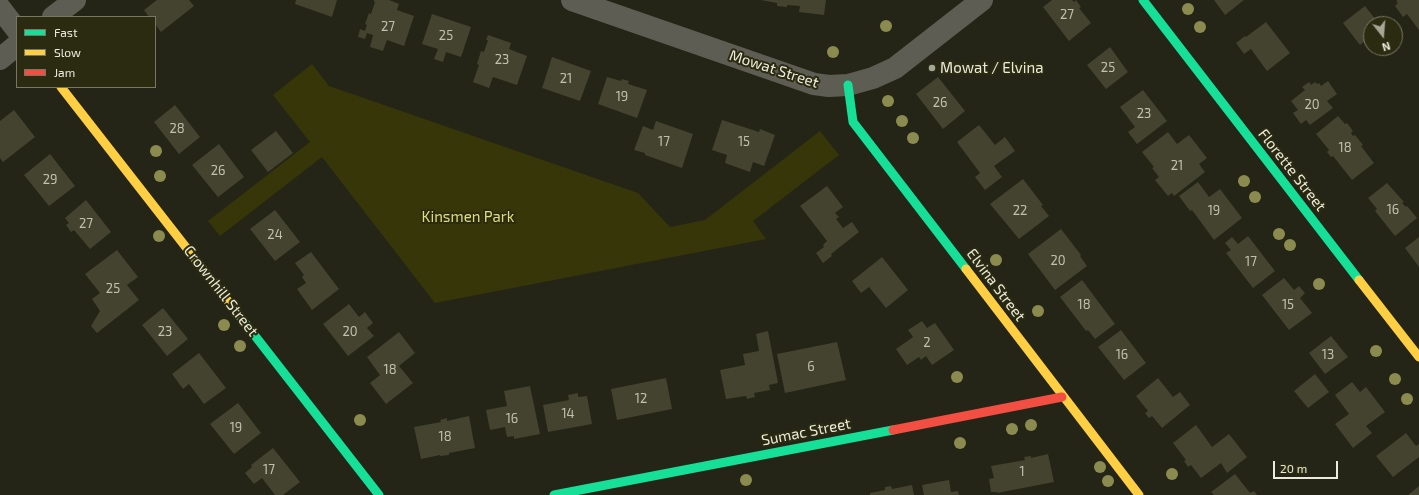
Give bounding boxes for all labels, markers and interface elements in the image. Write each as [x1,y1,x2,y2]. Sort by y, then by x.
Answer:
house number: 27 [1060,7,1074,23]
legend [16,16,156,88]
north arrow [1363,16,1403,56]
house number: 27 [381,19,395,35]
text: Fast [54,25,77,39]
house number: 25 [439,28,453,44]
text: N [1381,40,1392,54]
text: Slow [54,45,81,59]
street label: Mowat Street [727,46,821,92]
house number: 23 [495,52,509,68]
place label: Mowat / Elvina [940,59,1043,77]
house number: 25 [1101,60,1115,76]
marker: Mowat / Elvina [927,63,937,73]
text: Jam [54,65,75,79]
house number: 21 [560,71,572,87]
house number: 19 [616,89,628,105]
house number: 26 [933,95,947,111]
house number: 20 [1304,97,1320,113]
house number: 23 [1137,106,1151,122]
house number: 28 [169,121,185,137]
street label: Florette Street [1254,125,1330,215]
house number: 17 [658,134,670,150]
house number: 15 [738,134,750,150]
house number: 18 [1338,140,1352,156]
house number: 21 [1171,158,1183,174]
house number: 26 [211,163,225,179]
house number: 29 [43,172,57,188]
house number: 16 [1387,202,1399,218]
house number: 22 [1013,203,1027,219]
house number: 19 [1208,203,1220,219]
park label: Kinsmen Park [422,208,514,226]
house number: 27 [79,216,93,232]
house number: 24 [267,227,283,243]
street label: Crownhill Street [180,242,262,340]
street label: Elvina Street [963,245,1029,325]
house number: 20 [1050,253,1066,269]
house number: 17 [1245,254,1257,270]
house number: 25 [106,281,120,297]
house number: 18 [1077,297,1091,313]
house number: 15 [1282,297,1294,313]
house number: 23 [158,324,172,340]
house number: 20 [342,324,358,340]
house number: 2 [923,335,931,351]
house number: 16 [1116,347,1128,363]
house number: 13 [1322,347,1334,363]
house number: 6 [807,359,815,375]
house number: 18 [383,362,397,378]
house number: 12 [635,391,647,407]
house number: 14 [561,406,575,422]
house number: 16 [506,411,518,427]
street label: Sumac Street [760,415,852,449]
house number: 19 [230,420,242,436]
house number: 18 [438,429,452,445]
scale bar [1275,453,1340,479]
text: 20 m [1280,461,1307,475]
house number: 17 [263,462,275,478]
house number: 1 [1019,464,1025,480]

